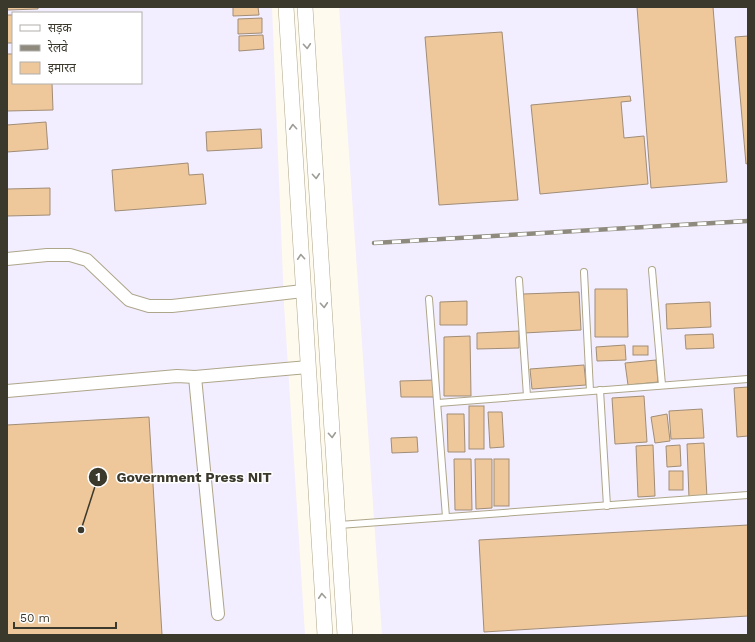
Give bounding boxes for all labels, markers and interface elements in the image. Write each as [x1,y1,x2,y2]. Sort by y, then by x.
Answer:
legend [12,12,142,84]
text: सड़क [48,21,73,35]
text: रेलवे [48,40,68,55]
one-way arrow [303,43,312,49]
text: इमारत [48,61,77,75]
one-way arrow [289,124,298,130]
one-way arrow [311,173,320,179]
one-way arrow [297,254,306,260]
one-way arrow [320,302,328,308]
one-way arrow [328,432,337,438]
callout: Government Press NIT [88,464,280,490]
text: Government Press NIT [116,469,272,485]
text: 1 [95,470,101,484]
one-way arrow [318,593,327,599]
scale bar [14,604,116,630]
text: 50 m [20,611,50,625]

